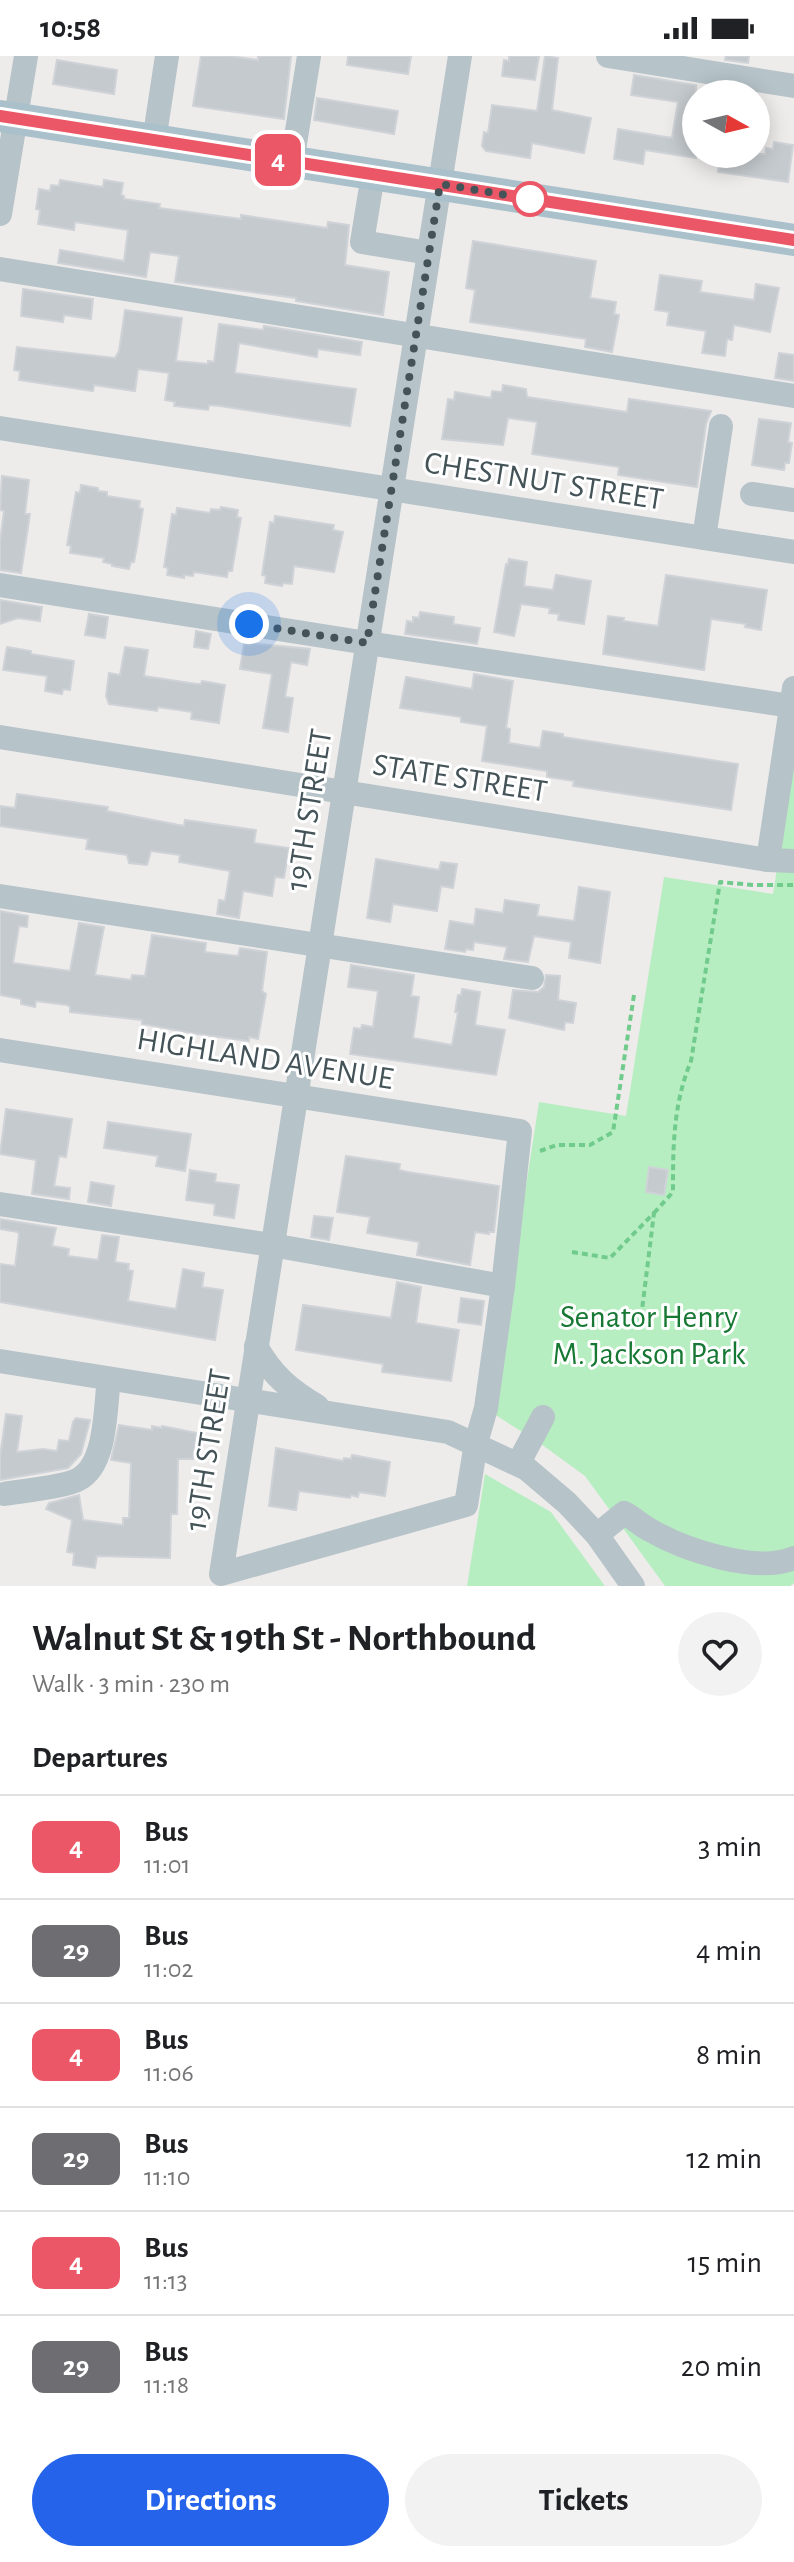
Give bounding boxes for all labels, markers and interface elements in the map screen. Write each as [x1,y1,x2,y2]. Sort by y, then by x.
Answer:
text: 10:58 [40,13,101,43]
north arrow [682,80,770,168]
map controls [682,80,770,168]
line badge: 4 [252,134,304,186]
text: 4 [271,146,285,174]
unlabelled marker [513,182,547,216]
street label: CHESTNUT STREET [422,446,666,516]
your location [229,604,269,644]
street label: 19TH STREET [280,726,338,893]
street label: STATE STREET [370,748,550,808]
street label: HIGHLAND AVENUE [134,1023,396,1095]
park label: Senator Henry M. Jackson Park [552,1301,746,1370]
street label: 19TH STREET [179,1366,237,1533]
button: heart [678,1612,762,1696]
text: Walnut St & 19th St - Northbound [32,1620,536,1658]
text: Walk · 3 min · 230 m [32,1671,230,1697]
text: Departures [32,1743,168,1773]
text: Bus [144,1817,189,1847]
text: 3 min [698,1832,762,1862]
text: 4 [69,1833,83,1861]
text: 11:01 [144,1852,191,1878]
text: Bus [144,1921,189,1951]
text: 4 min [696,1936,762,1966]
text: 29 [63,1937,89,1965]
text: 11:02 [144,1956,193,1982]
text: Bus [144,2025,189,2055]
text: 8 min [696,2040,762,2070]
text: 4 [69,2041,83,2069]
text: 11:06 [144,2060,194,2086]
text: Bus [144,2129,189,2159]
text: 12 min [686,2144,762,2174]
text: 29 [63,2145,89,2173]
text: 11:10 [144,2164,191,2190]
text: Bus [144,2233,189,2263]
text: 15 min [687,2248,762,2278]
text: 4 [69,2249,83,2277]
text: 11:13 [144,2268,188,2294]
text: Bus [144,2337,189,2367]
text: 20 min [681,2352,762,2382]
text: 29 [63,2353,89,2381]
text: 11:18 [144,2372,189,2398]
button: Directions [32,2454,389,2546]
button: Tickets [405,2454,762,2546]

